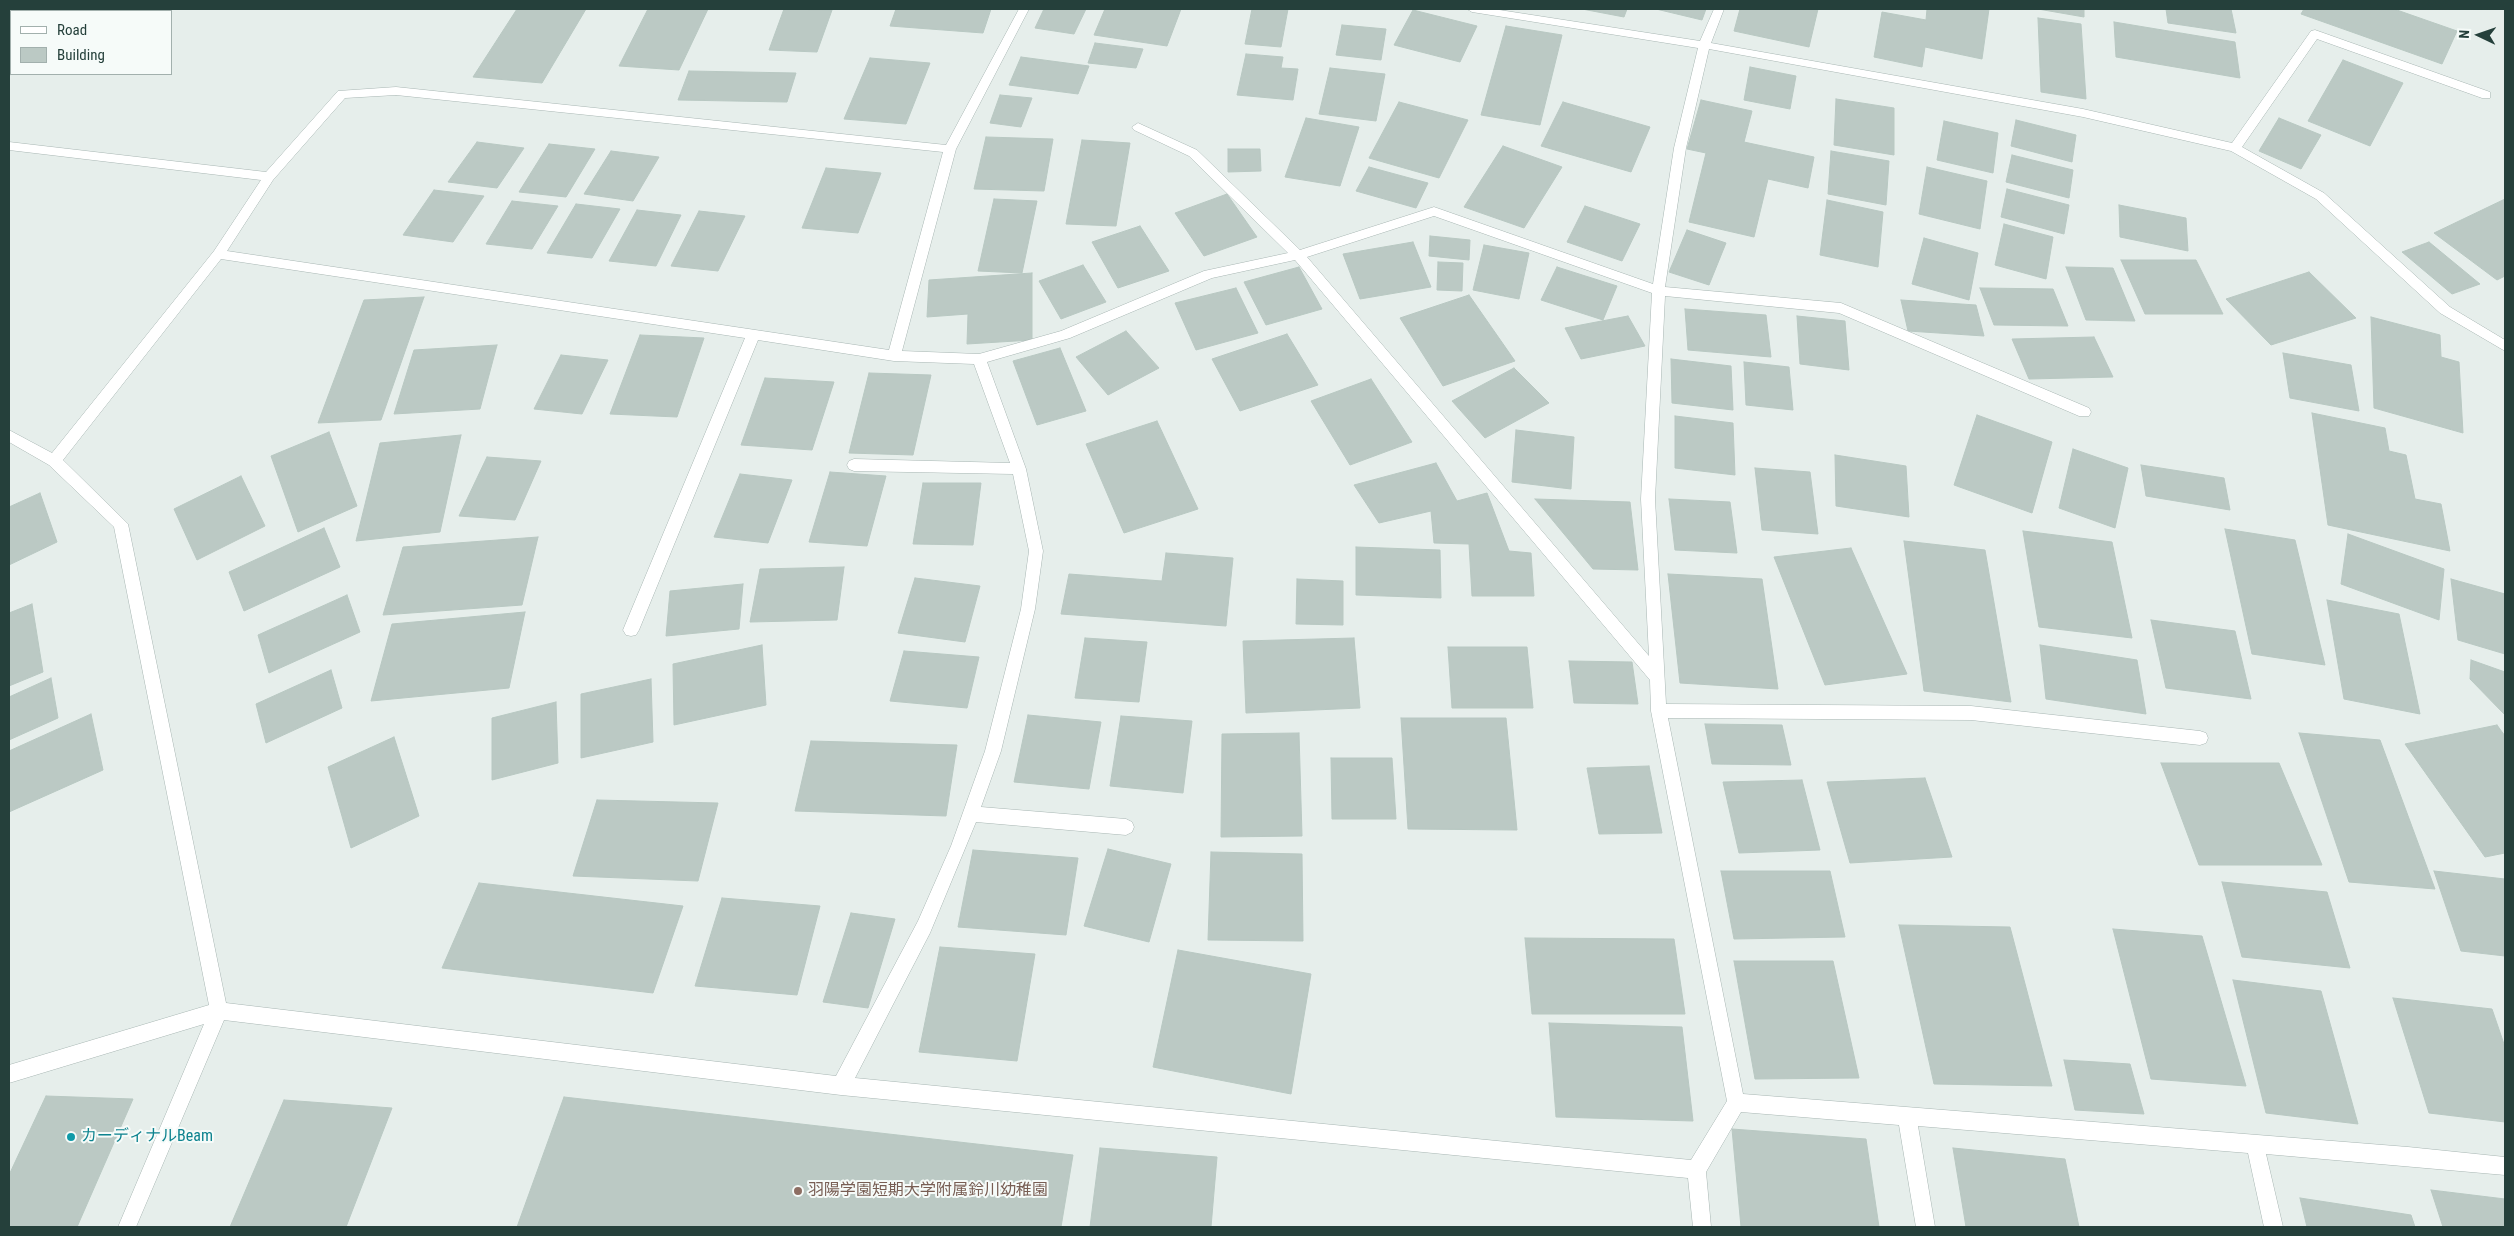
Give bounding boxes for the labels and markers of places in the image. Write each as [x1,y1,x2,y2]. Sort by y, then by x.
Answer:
place label: カーディナルBeam [81,1127,213,1147]
marker: カーディナルBeam [65,1131,77,1143]
place label: 羽陽学園短期大学附属鈴川幼稚園 [808,1181,1048,1201]
marker: 羽陽学園短期大学附属鈴川幼稚園 [792,1185,804,1197]

